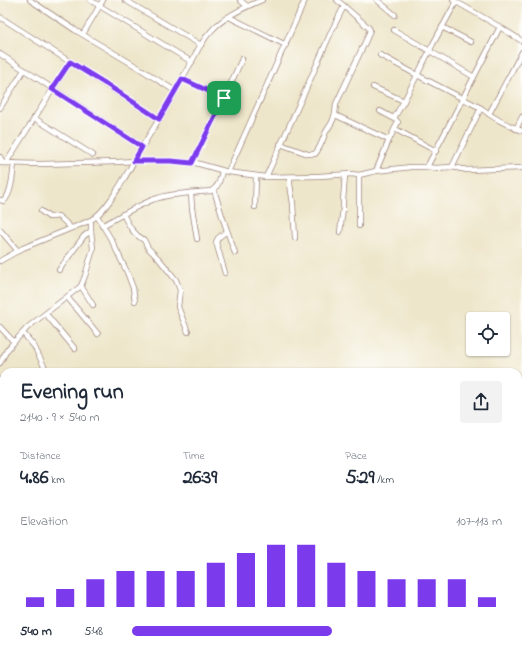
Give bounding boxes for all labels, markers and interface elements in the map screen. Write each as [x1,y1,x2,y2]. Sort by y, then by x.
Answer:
pin [207,81,241,115]
icon: arrive [213,87,235,109]
map controls [466,312,510,356]
button: locate [466,312,510,356]
text: Evening run [20,377,124,409]
button: share [460,381,502,423]
text: 21:40 · 9 × 540 m [20,408,100,427]
text: Distance [20,448,61,464]
text: Time [183,448,204,464]
text: Pace [345,448,367,464]
text: 4.86 [20,464,49,493]
text: 26:39 [183,464,217,493]
text: 5:29 [345,464,374,493]
text: km [49,472,65,488]
text: /km [374,472,394,488]
text: Elevation [20,512,68,531]
text: 107–113 m [456,512,502,531]
text: 540 m [20,622,52,641]
text: 5:48 [84,622,103,641]

